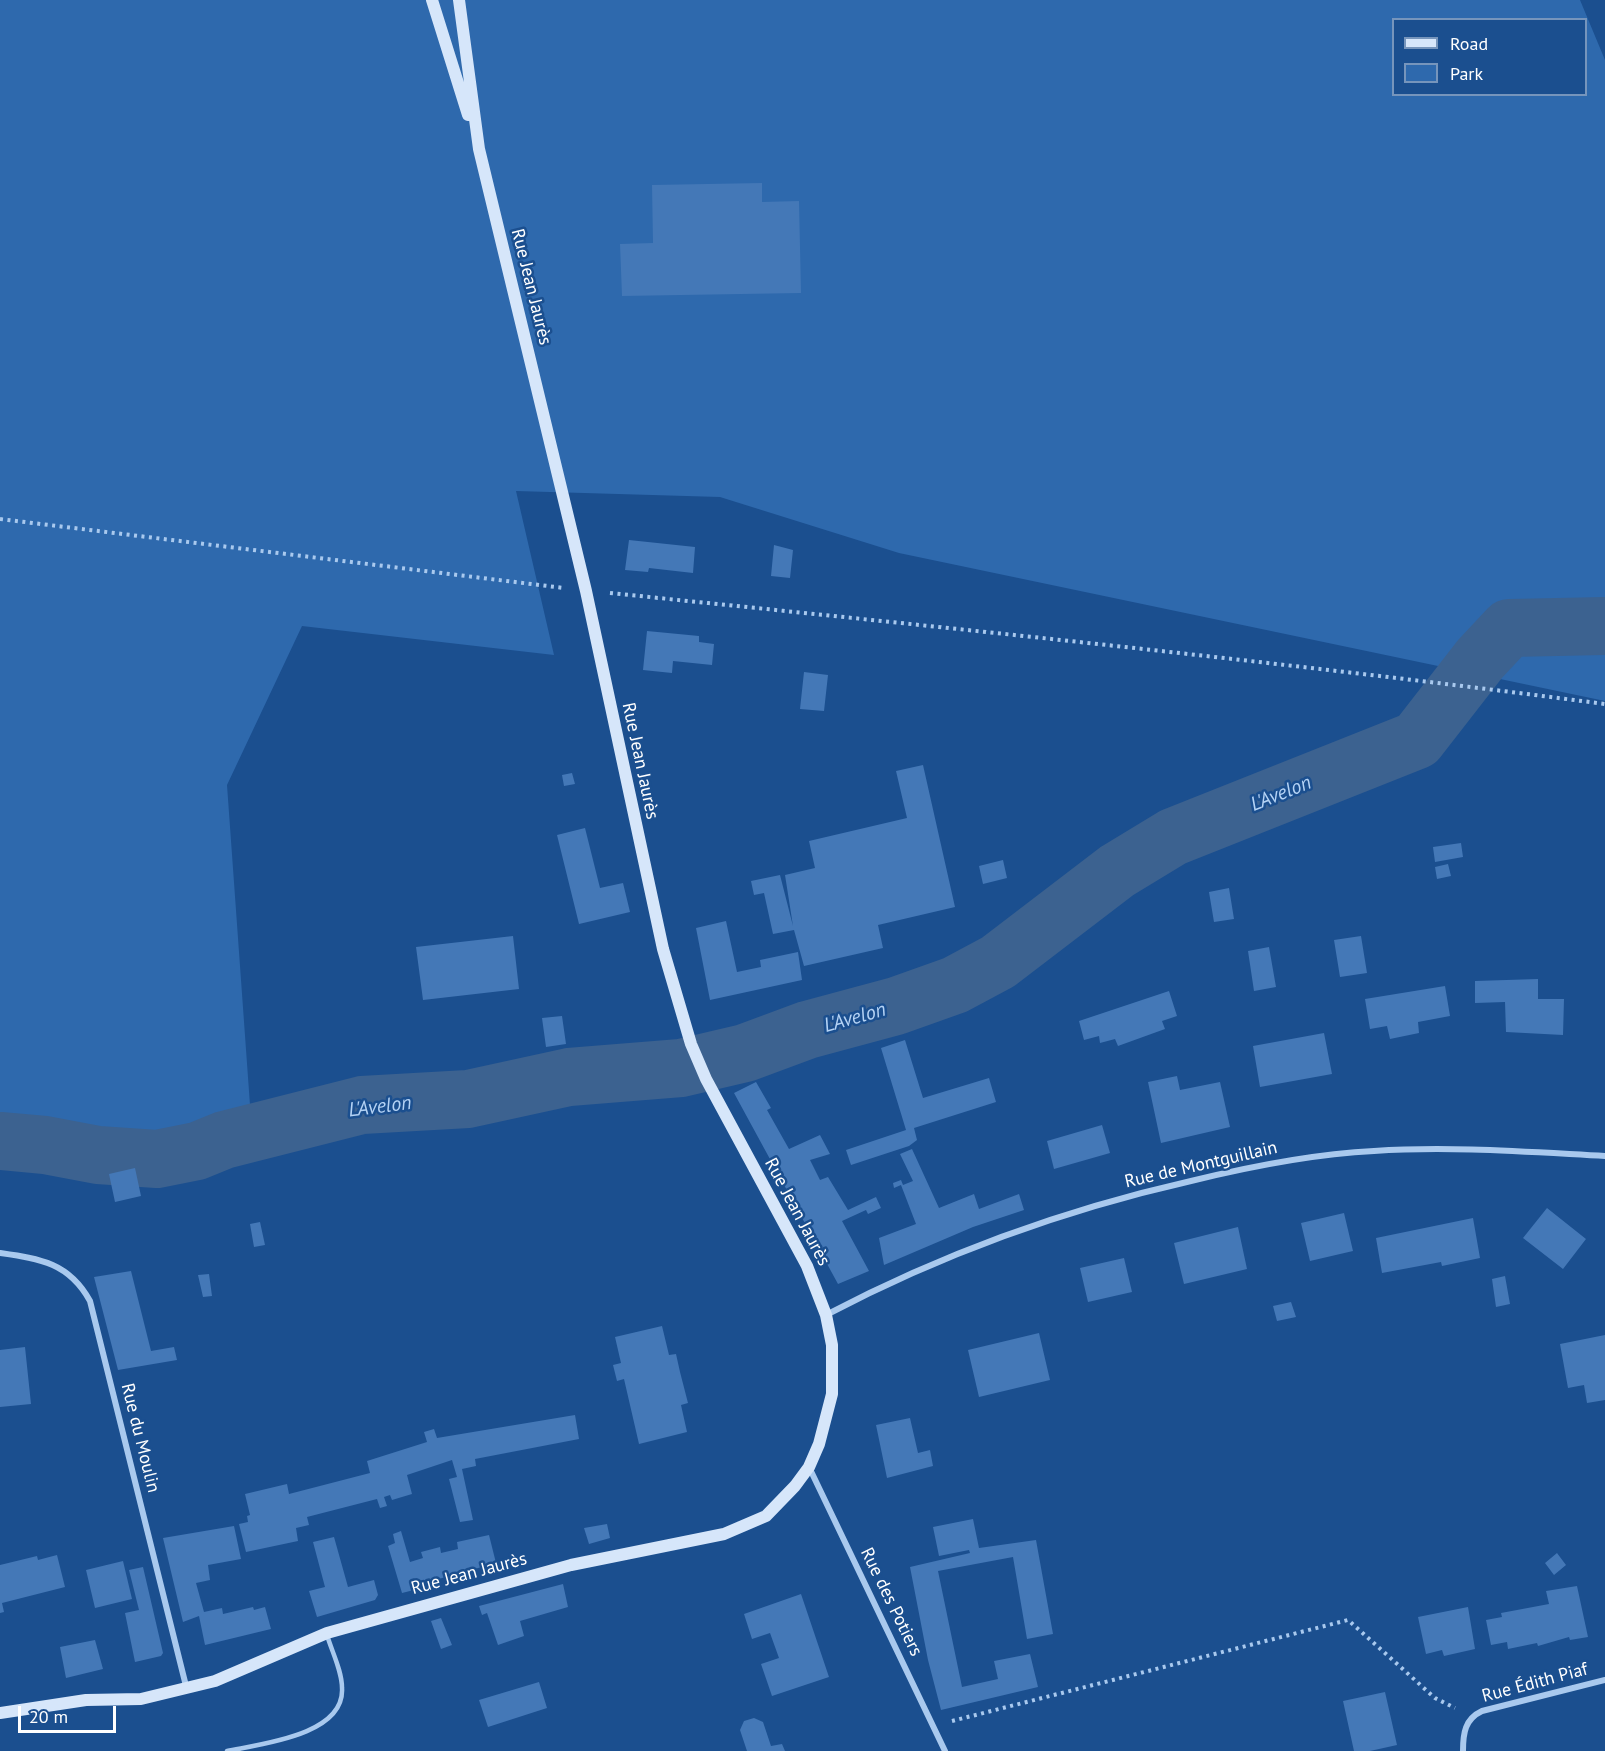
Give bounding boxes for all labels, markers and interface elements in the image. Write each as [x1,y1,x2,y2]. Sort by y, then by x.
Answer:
legend [1392,18,1587,96]
text: Road [1450,32,1488,55]
text: Park [1450,62,1483,85]
street label: Rue Jean Jaurès [506,227,556,347]
street label: Rue Jean Jaurès [617,701,663,821]
water label: L'Avelon [1247,771,1315,817]
water label: L'Avelon [821,998,889,1038]
water label: L'Avelon [347,1091,413,1123]
street label: Rue de Montguillain [1123,1137,1279,1193]
street label: Rue Jean Jaurès [760,1154,834,1270]
street label: Rue du Moulin [116,1381,164,1495]
street label: Rue des Potiers [855,1544,927,1660]
street label: Rue Jean Jaurès [409,1548,529,1600]
street label: Rue Édith Piaf [1480,1659,1590,1707]
scale bar [21,1694,118,1732]
text: 20 m [29,1705,68,1728]

